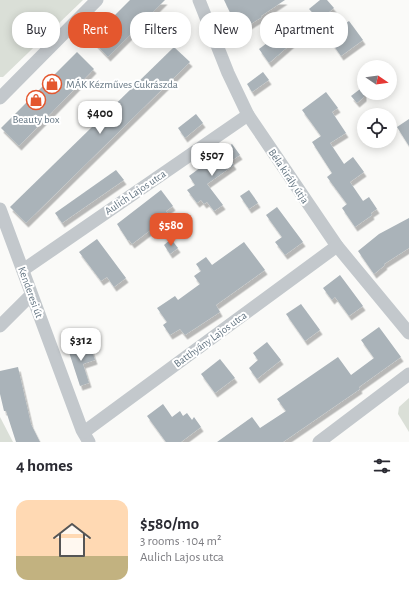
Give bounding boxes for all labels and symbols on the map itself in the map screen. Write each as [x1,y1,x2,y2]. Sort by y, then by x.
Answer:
north arrow [357,60,397,100]
shop icon: MÁK Kézműves Cukrászda [41,73,63,95]
place label: MÁK Kézműves Cukrászda [66,78,178,90]
shop icon: Beauty box [25,89,47,111]
pin: $400 [76,101,124,135]
place label: Beauty box [12,114,60,125]
pin: $507 [188,143,236,177]
street label: Béla király útja [266,147,311,205]
street label: Aulich Lajos utca [103,168,168,217]
pin: $580 [147,213,195,247]
street label: Kenderesi út [16,265,45,320]
street label: Batthyány Lajos utca [172,309,249,369]
pin: $312 [57,328,105,362]

